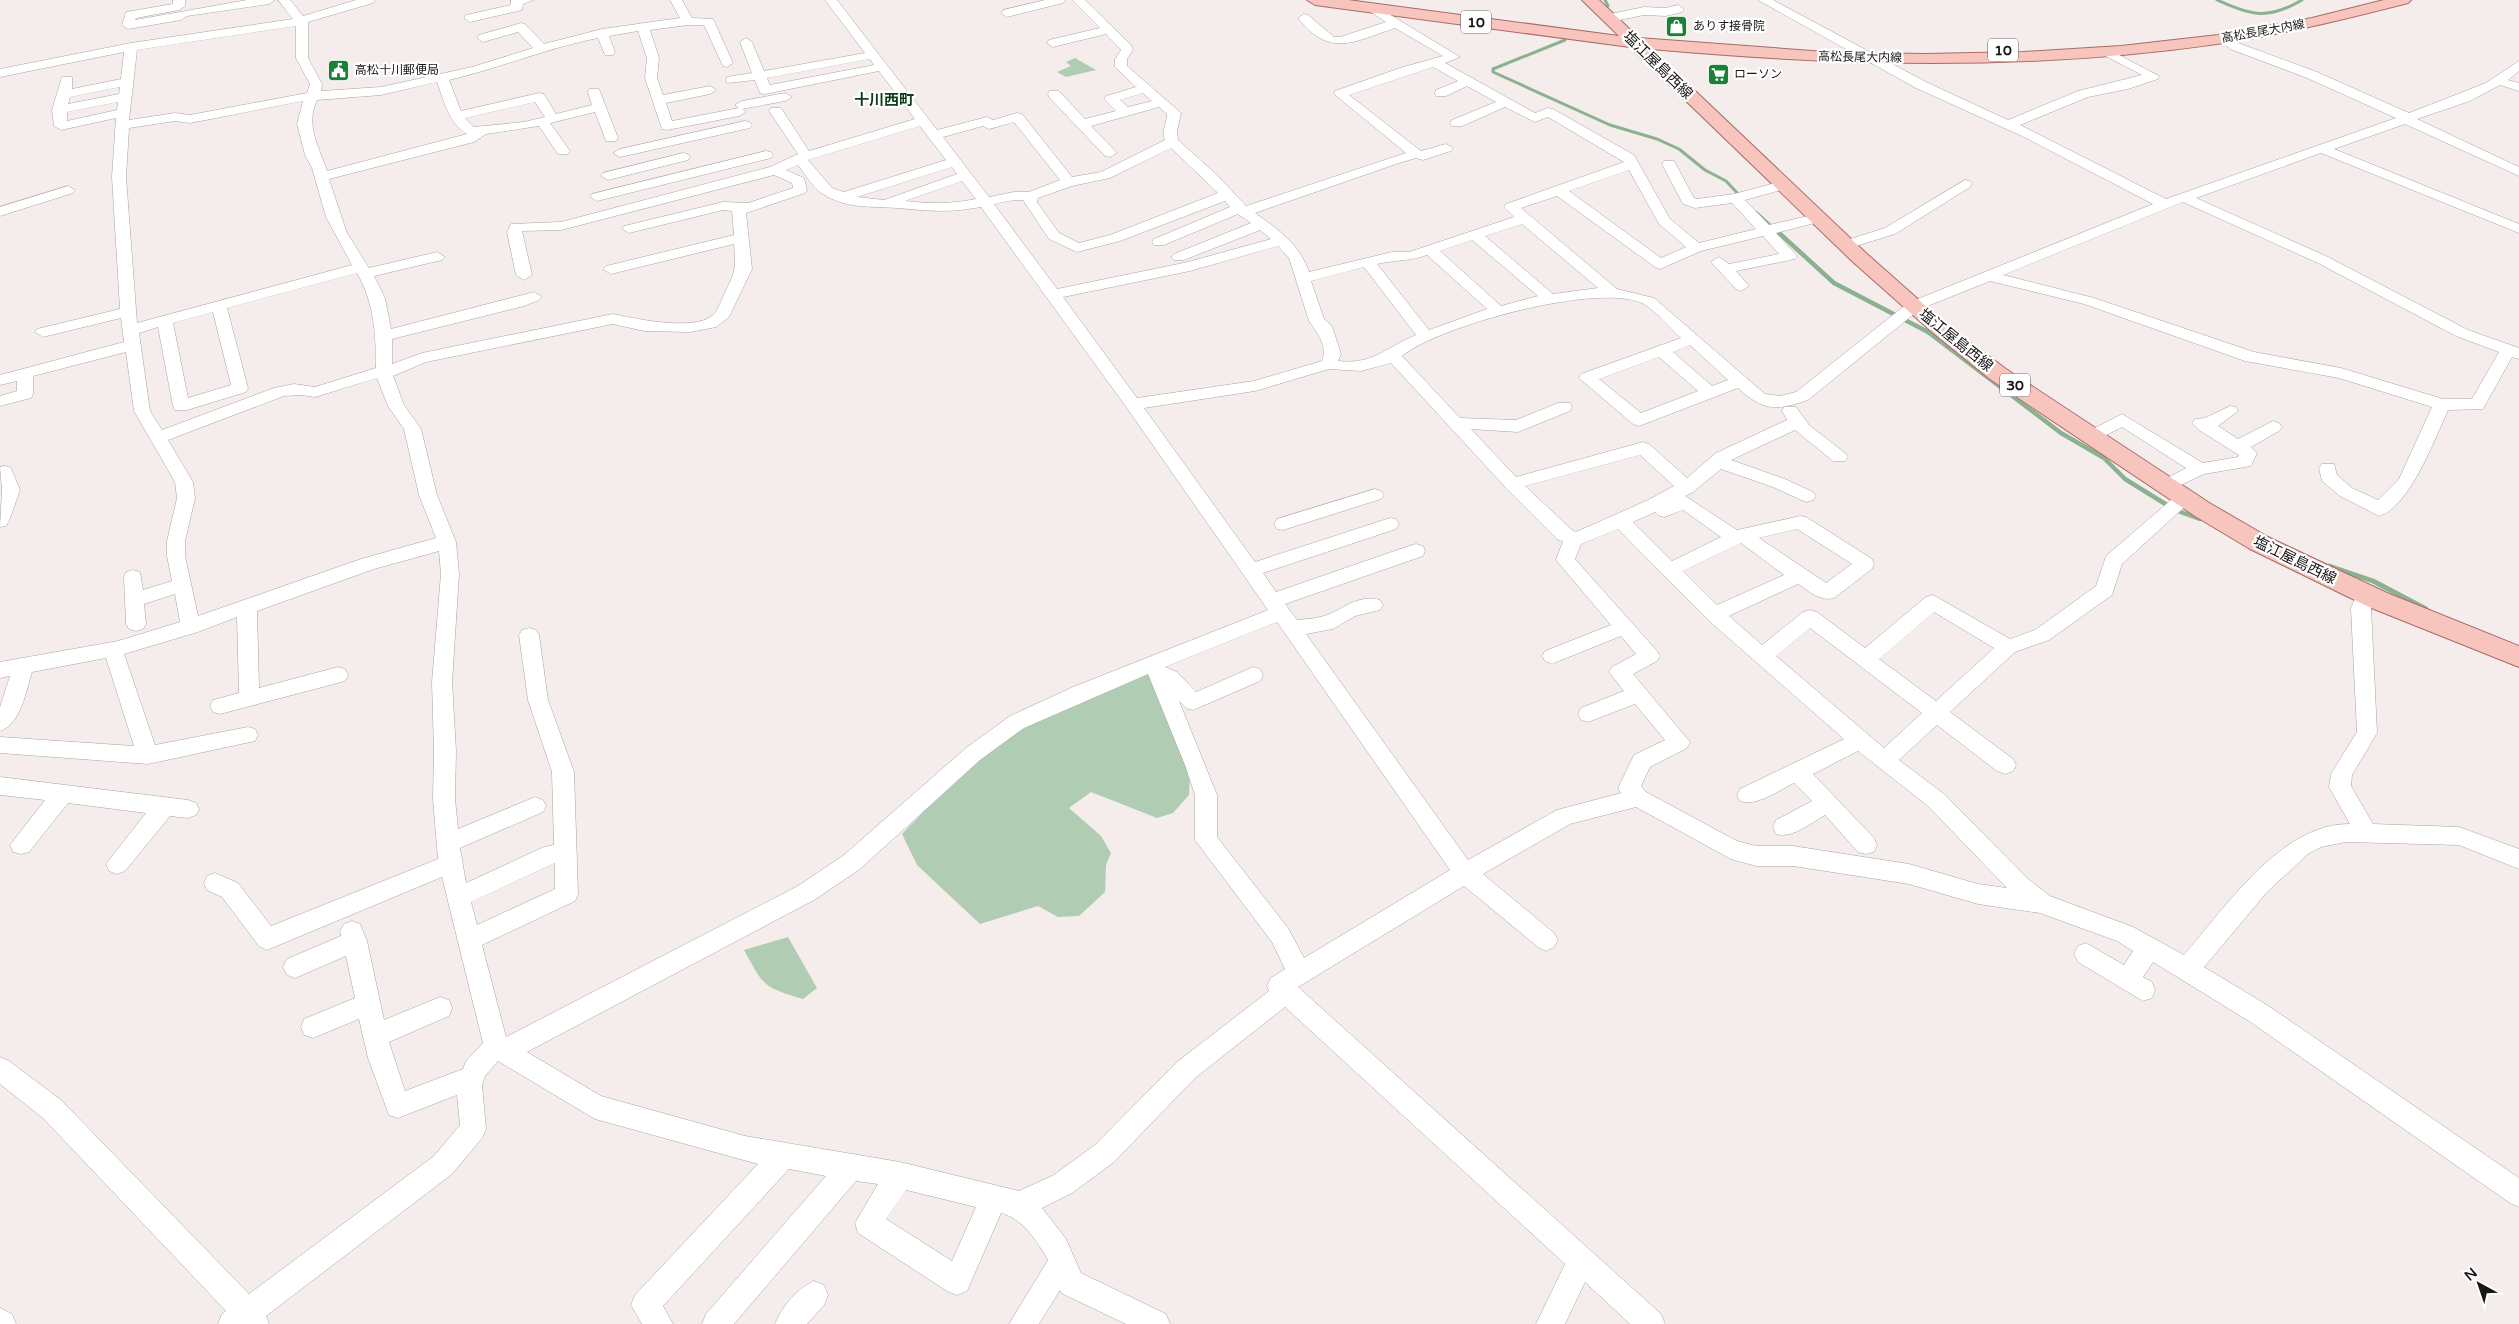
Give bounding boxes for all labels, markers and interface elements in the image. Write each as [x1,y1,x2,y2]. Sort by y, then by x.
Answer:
road number: 10 [1461,11,1491,34]
shop icon: ありす接骨院 [1665,14,1689,38]
street label: 高松長尾大内線 [2220,17,2306,45]
place label: ありす接骨院 [1693,19,1765,33]
street label: 塩江屋島西線 [1619,27,1697,103]
road number: 10 [1988,38,2018,62]
street label: 高松長尾大内線 [1818,49,1902,65]
public building icon: 高松十川郵便局 [327,58,351,82]
supermarket icon: ローソン [1706,62,1730,86]
place label: 高松十川郵便局 [355,63,439,77]
place label: ローソン [1734,67,1782,81]
district label: 十川西町 [854,91,914,109]
street label: 塩江屋島西線 [1915,305,1997,375]
road number: 30 [2000,374,2030,396]
street label: 塩江屋島西線 [2251,532,2339,588]
north arrow [2454,1259,2504,1309]
text: N [2461,1264,2481,1285]

